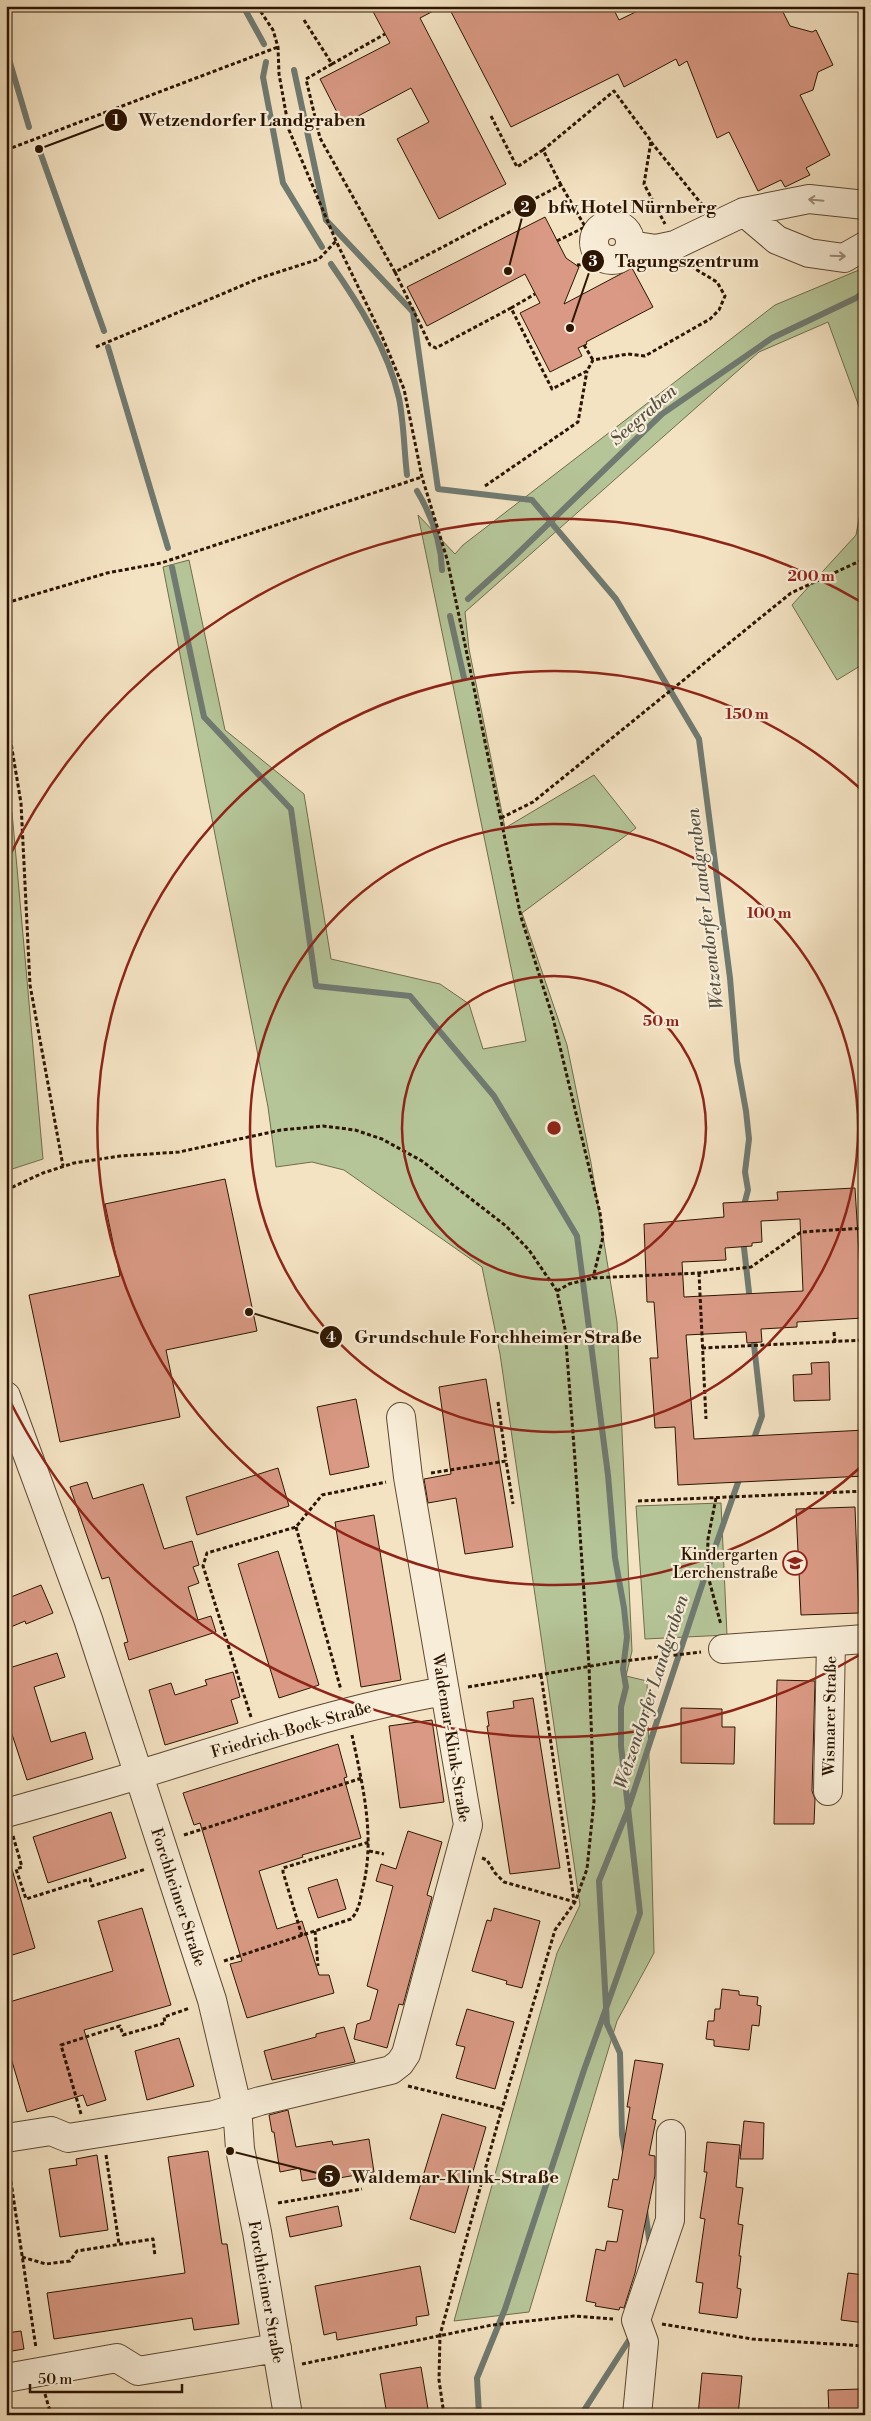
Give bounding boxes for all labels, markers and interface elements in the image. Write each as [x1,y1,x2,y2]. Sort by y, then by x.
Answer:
callout: Wetzendorfer Landgraben [103,103,375,136]
text: Wetzendorfer Landgraben [137,109,366,132]
text: 1 [112,111,120,130]
callout: bfw Hotel Nürnberg [513,190,726,223]
one-way arrow [809,195,825,204]
text: bfw Hotel Nürnberg [548,196,717,219]
text: 2 [520,198,530,217]
callout: Tagungszentrum [580,244,769,277]
text: Tagungszentrum [615,250,760,273]
text: 3 [588,252,598,271]
one-way arrow [830,252,846,261]
water label: Seegraben [605,379,682,451]
text: 200 m [787,567,835,586]
text: 150 m [725,705,769,724]
water label: Wetzendorfer Landgraben [682,806,729,1011]
text: 100 m [747,904,792,923]
text: 50 m [643,1012,679,1031]
centre of rings [545,1119,563,1137]
callout: Grundschule Forchheimer Straße [319,1320,652,1353]
text: Grundschule Forchheimer Straße [354,1326,642,1349]
text: 4 [326,1328,336,1347]
place label: Kindergarten Lerchenstraße [673,1545,778,1583]
school or university icon: Kindergarten Lerchenstraße [782,1550,808,1576]
water label: Wetzendorfer Landgraben [609,1591,694,1792]
street label: Waldemar-Klink-Straße [428,1651,474,1824]
street label: Wismarer Straße [819,1656,841,1777]
street label: Friedrich-Bock-Straße [209,1697,374,1762]
street label: Forchheimer Straße [146,1825,210,1969]
callout: Waldemar-Klink-Straße [317,2160,569,2193]
text: Waldemar-Klink-Straße [350,2166,559,2189]
text: 5 [324,2168,334,2187]
street label: Forchheimer Straße [244,2219,288,2365]
scale bar [30,2361,182,2393]
text: 50 m [38,2370,72,2389]

